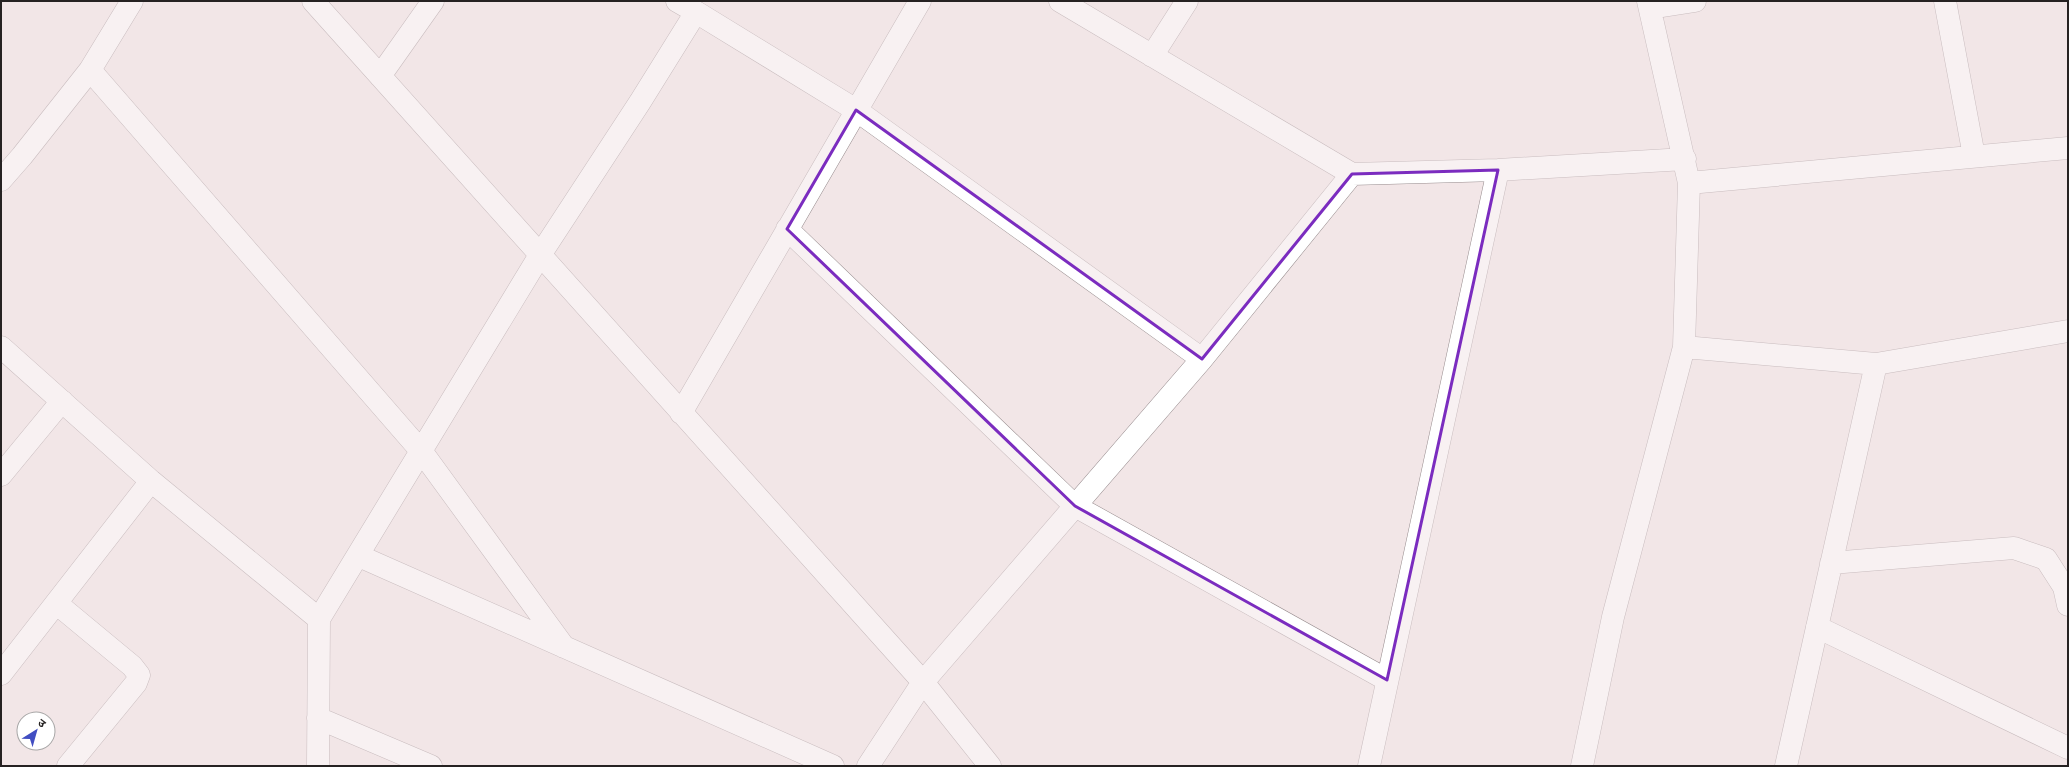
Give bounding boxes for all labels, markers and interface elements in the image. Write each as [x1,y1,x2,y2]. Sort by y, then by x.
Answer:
north arrow [16,711,56,751]
text: उ [35,716,49,731]

